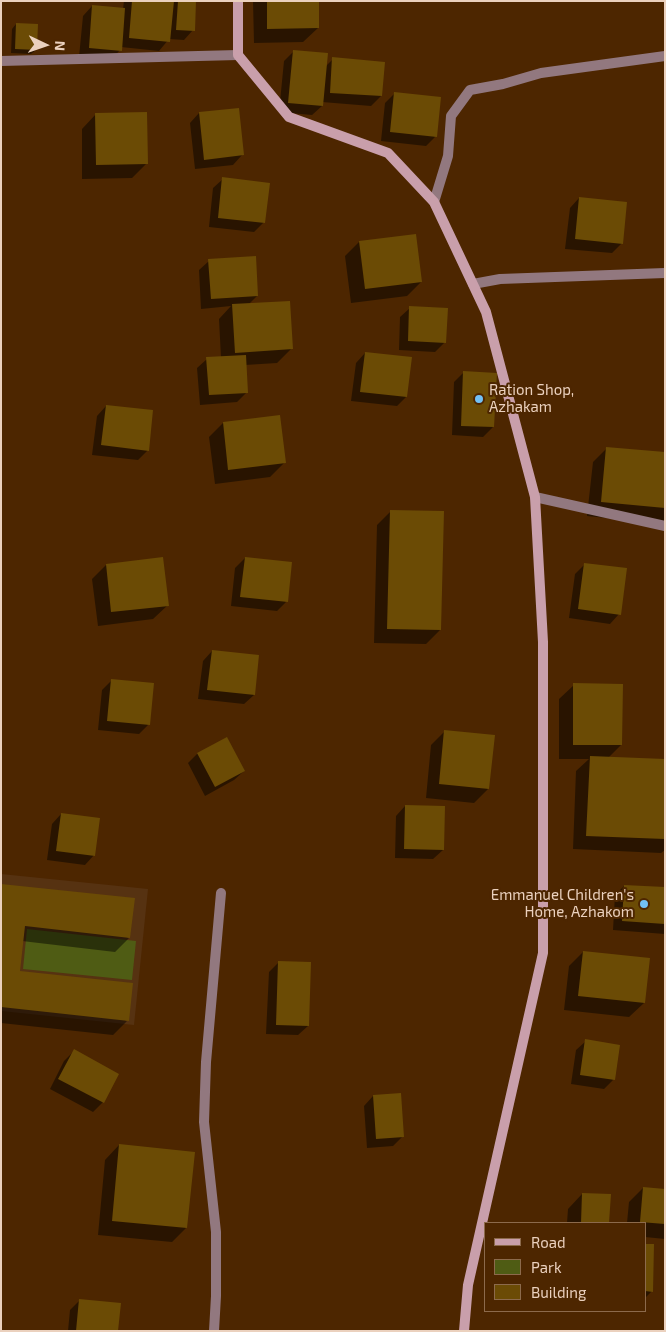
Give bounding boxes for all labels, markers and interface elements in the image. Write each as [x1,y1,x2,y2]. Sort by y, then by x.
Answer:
north arrow [20,20,70,70]
text: N [52,40,69,51]
place label: Ration Shop, Azhakam [489,381,574,416]
marker: Ration Shop, Azhakam [473,393,485,405]
place label: Emmanuel Children's Home, Azhakom [491,886,634,921]
marker: Emmanuel Children's Home, Azhakom [638,898,650,910]
legend [483,1222,646,1312]
text: Road [531,1233,566,1251]
text: Park [531,1258,562,1276]
text: Building [531,1283,586,1301]

